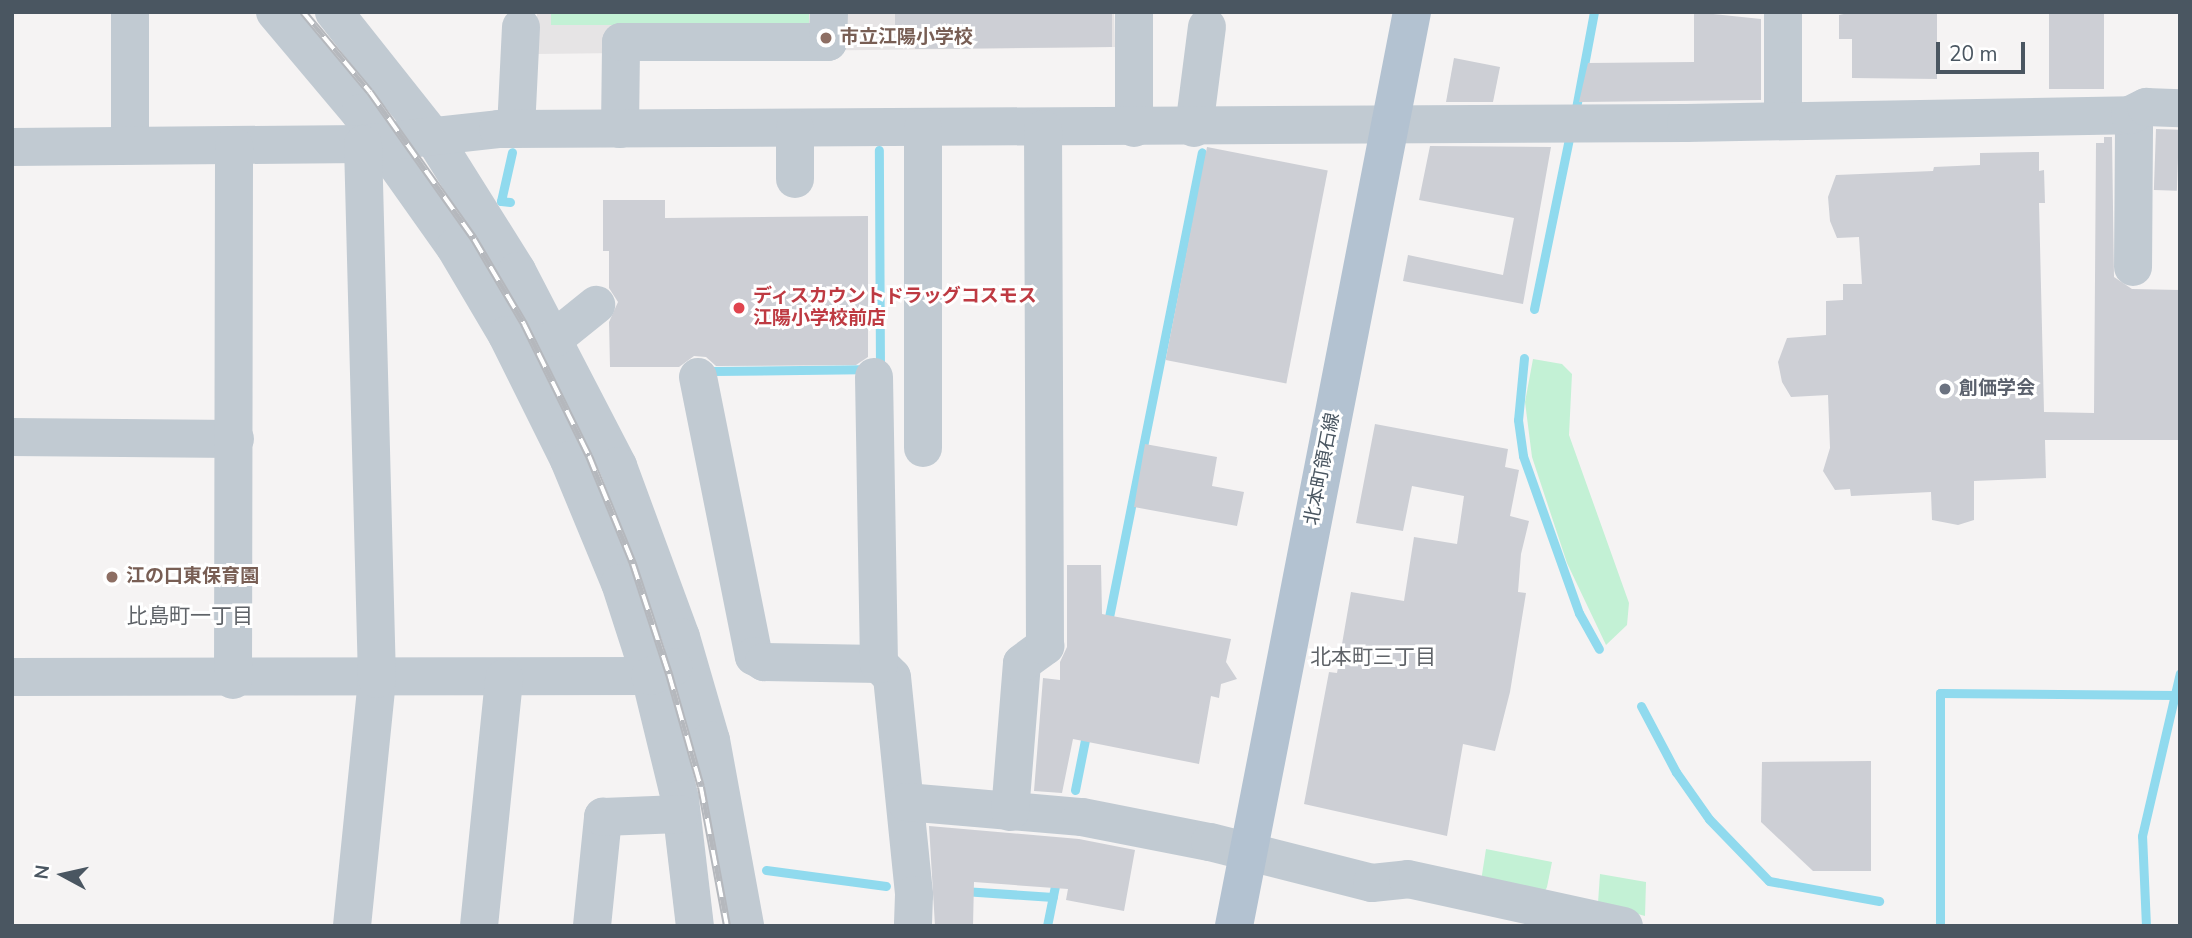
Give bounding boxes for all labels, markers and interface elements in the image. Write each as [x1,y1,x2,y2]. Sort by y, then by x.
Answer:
place label: 市立江陽小学校 [840,27,973,49]
scale bar [1940,28,2029,72]
marker: 市立江陽小学校 [818,30,834,46]
text: 20 m [1949,40,1998,68]
place label: ディスカウントドラッグコスモス 江陽小学校前店 [753,286,1038,330]
marker: ディスカウントドラッグコスモス 江陽小学校前店 [731,300,747,316]
place label: 創価学会 [1959,378,2035,400]
marker: 創価学会 [1937,381,1953,397]
street label: 北本町領石線 [1301,411,1345,527]
place label: 江の口東保育園 [126,566,259,588]
marker: 江の口東保育園 [104,569,120,585]
district label: 比島町一丁目 [127,603,253,629]
district label: 北本町三丁目 [1310,644,1436,670]
north arrow [28,840,98,910]
text: N [28,863,56,881]

